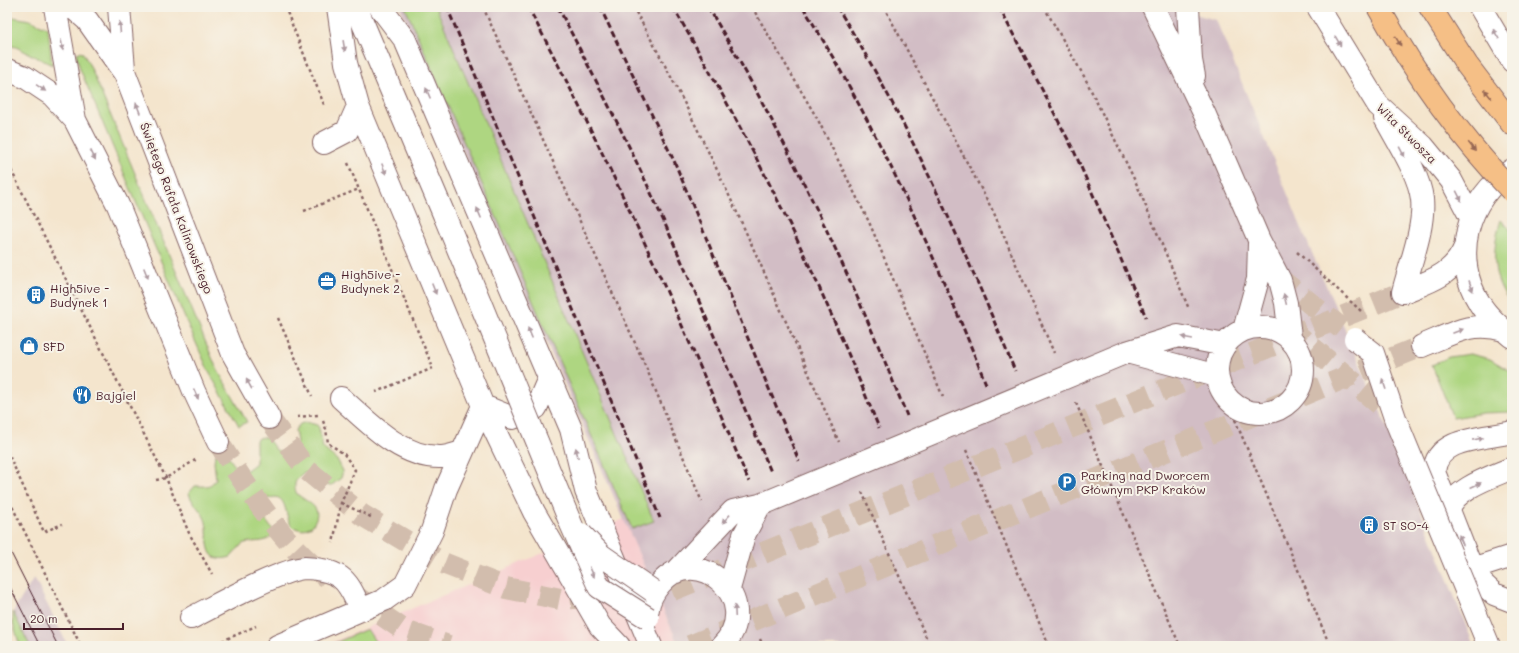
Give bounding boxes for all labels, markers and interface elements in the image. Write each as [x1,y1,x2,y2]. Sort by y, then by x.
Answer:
one-way arrow [117,20,123,33]
one-way arrow [1492,28,1499,40]
one-way arrow [1334,35,1341,47]
one-way arrow [1394,35,1401,47]
one-way arrow [59,39,65,51]
one-way arrow [341,39,347,52]
one-way arrow [36,84,47,92]
one-way arrow [425,88,431,99]
one-way arrow [1484,89,1492,99]
street label: Wita Stwosza [1373,99,1441,167]
one-way arrow [135,101,141,113]
street label: Świętego Rafała Kalinowskiego [137,120,217,296]
one-way arrow [1468,141,1477,152]
one-way arrow [1399,146,1405,158]
one-way arrow [90,149,96,161]
one-way arrow [381,163,387,174]
one-way arrow [1456,190,1462,201]
one-way arrow [476,207,482,218]
place label: High5ive - Budynek 2 [341,266,400,296]
one-way arrow [143,268,149,279]
office icon: High5ive - Budynek 2 [316,270,338,292]
place label: High5ive - Budynek 1 [50,280,109,310]
one-way arrow [1469,280,1475,292]
one-way arrow [431,283,437,294]
building icon: High5ive - Budynek 1 [25,284,47,306]
one-way arrow [1282,293,1288,305]
one-way arrow [527,327,533,338]
one-way arrow [1453,328,1465,334]
shop icon: SFD [18,335,40,357]
one-way arrow [1180,335,1193,341]
place label: SFD [43,338,65,354]
one-way arrow [246,378,253,390]
one-way arrow [1380,378,1386,390]
restaurant icon: Bajgiel [71,384,93,406]
place label: Bajgiel [96,387,136,403]
one-way arrow [193,388,199,399]
one-way arrow [1472,436,1484,442]
one-way arrow [573,447,579,460]
place label: Parking nad Dworcem Głównym PKP Kraków [1081,467,1210,497]
parking icon: Parking nad Dworcem Głównym PKP Kraków [1056,471,1078,493]
one-way arrow [1470,482,1481,488]
one-way arrow [721,514,731,524]
building icon: ST SO-4 [1358,514,1380,536]
place label: ST SO-4 [1383,517,1429,533]
one-way arrow [1457,533,1463,545]
one-way arrow [589,566,596,578]
scale bar [24,605,123,631]
one-way arrow [732,605,739,617]
text: 20 m [30,610,58,626]

